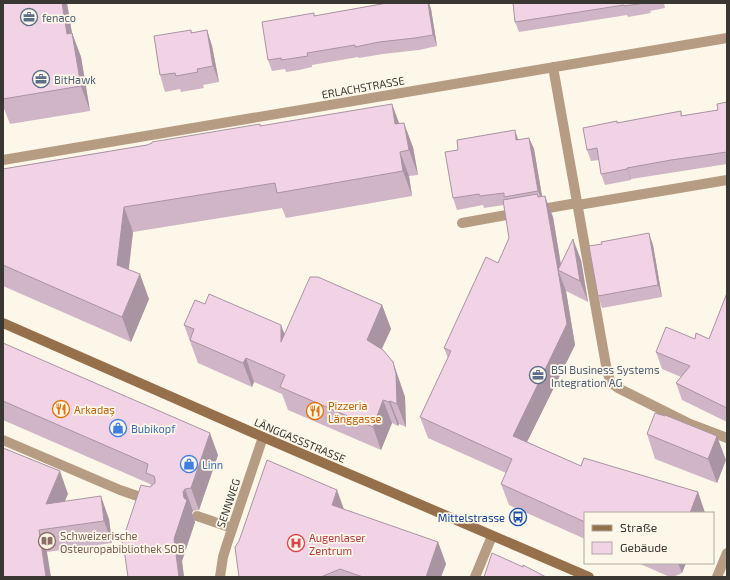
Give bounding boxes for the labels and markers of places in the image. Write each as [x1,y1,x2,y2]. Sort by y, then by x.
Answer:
office icon: fenaco [19,7,39,27]
place label: fenaco [42,11,76,24]
office icon: BitHawk [31,69,51,89]
place label: BitHawk [54,73,96,86]
place label: BSI Business Systems Integration AG [551,363,660,389]
office icon: BSI Business Systems Integration AG [528,365,548,385]
restaurant icon: Arkadaş [51,399,71,419]
place label: Pizzeria Länggasse [328,399,382,425]
restaurant icon: Pizzeria Länggasse [305,401,325,421]
place label: Arkadaş [74,403,115,417]
shop icon: Bubikopf [108,418,128,438]
place label: Bubikopf [131,422,176,435]
shop icon: Linn [179,454,199,474]
place label: Linn [202,458,223,471]
bus stop icon: Mittelstrasse [508,507,528,527]
place label: Mittelstrasse [438,511,505,524]
place label: Schweizerische Osteuropabibliothek SOB [60,529,185,555]
library icon: Schweizerische Osteuropabibliothek SOB [37,531,57,551]
place label: Augenlaser Zentrum [309,531,366,557]
hospital icon: Augenlaser Zentrum [286,533,306,553]

